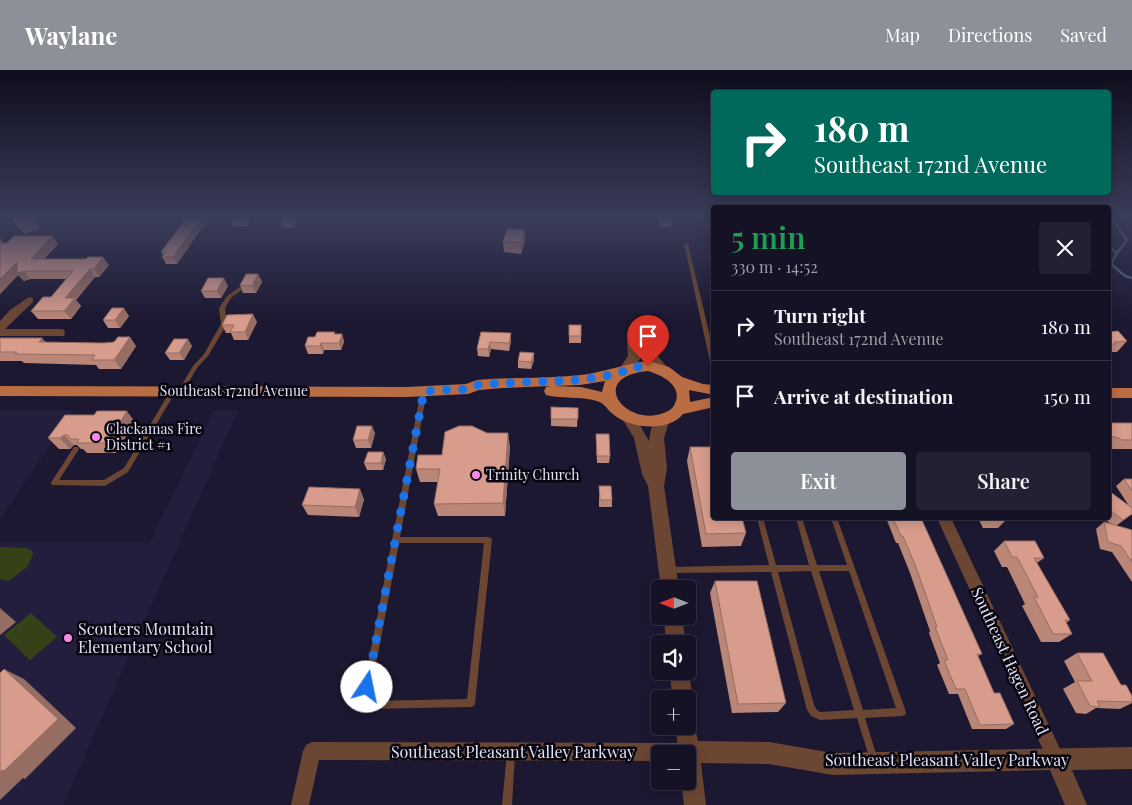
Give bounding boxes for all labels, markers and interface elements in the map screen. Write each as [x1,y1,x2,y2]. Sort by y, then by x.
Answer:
text: Waylane [25,19,117,51]
text: Map [885,23,920,47]
text: Directions [948,23,1032,47]
text: Saved [1060,23,1107,47]
text: 180 m [814,104,909,151]
icon: right [731,110,796,175]
text: Southeast 172nd Avenue [814,149,1047,179]
text: 5 min [731,217,806,257]
button: close [1039,222,1091,274]
text: 330 m · 14:52 [731,256,818,277]
text: Turn right [774,302,866,328]
icon: right [731,312,759,340]
text: 180 m [1041,313,1091,339]
pin [627,315,669,366]
icon: arrive [634,322,662,350]
text: Southeast 172nd Avenue [774,328,944,349]
street label: Southeast 172nd Avenue [160,381,308,400]
icon: arrive [731,382,759,410]
text: Arrive at destination [774,383,954,409]
text: 150 m [1043,383,1091,409]
place label: Clackamas Fire District #1 [106,419,202,454]
marker: Clackamas Fire District #1 [90,431,102,443]
button: Exit [731,452,906,510]
button: Share [916,452,1091,510]
place label: Trinity Church [486,465,580,484]
marker: Trinity Church [470,469,482,481]
north arrow [651,580,696,625]
map controls [651,580,696,790]
street label: Southeast Hagen Road [967,584,1054,738]
place label: Scouters Mountain Elementary School [78,618,214,657]
marker: Scouters Mountain Elementary School [62,632,74,644]
button: sound [651,635,696,680]
position arrow [340,660,392,712]
button: + [651,690,696,735]
street label: Southeast Pleasant Valley Parkway [391,741,635,762]
button: − [651,745,696,790]
street label: Southeast Pleasant Valley Parkway [825,749,1069,770]

